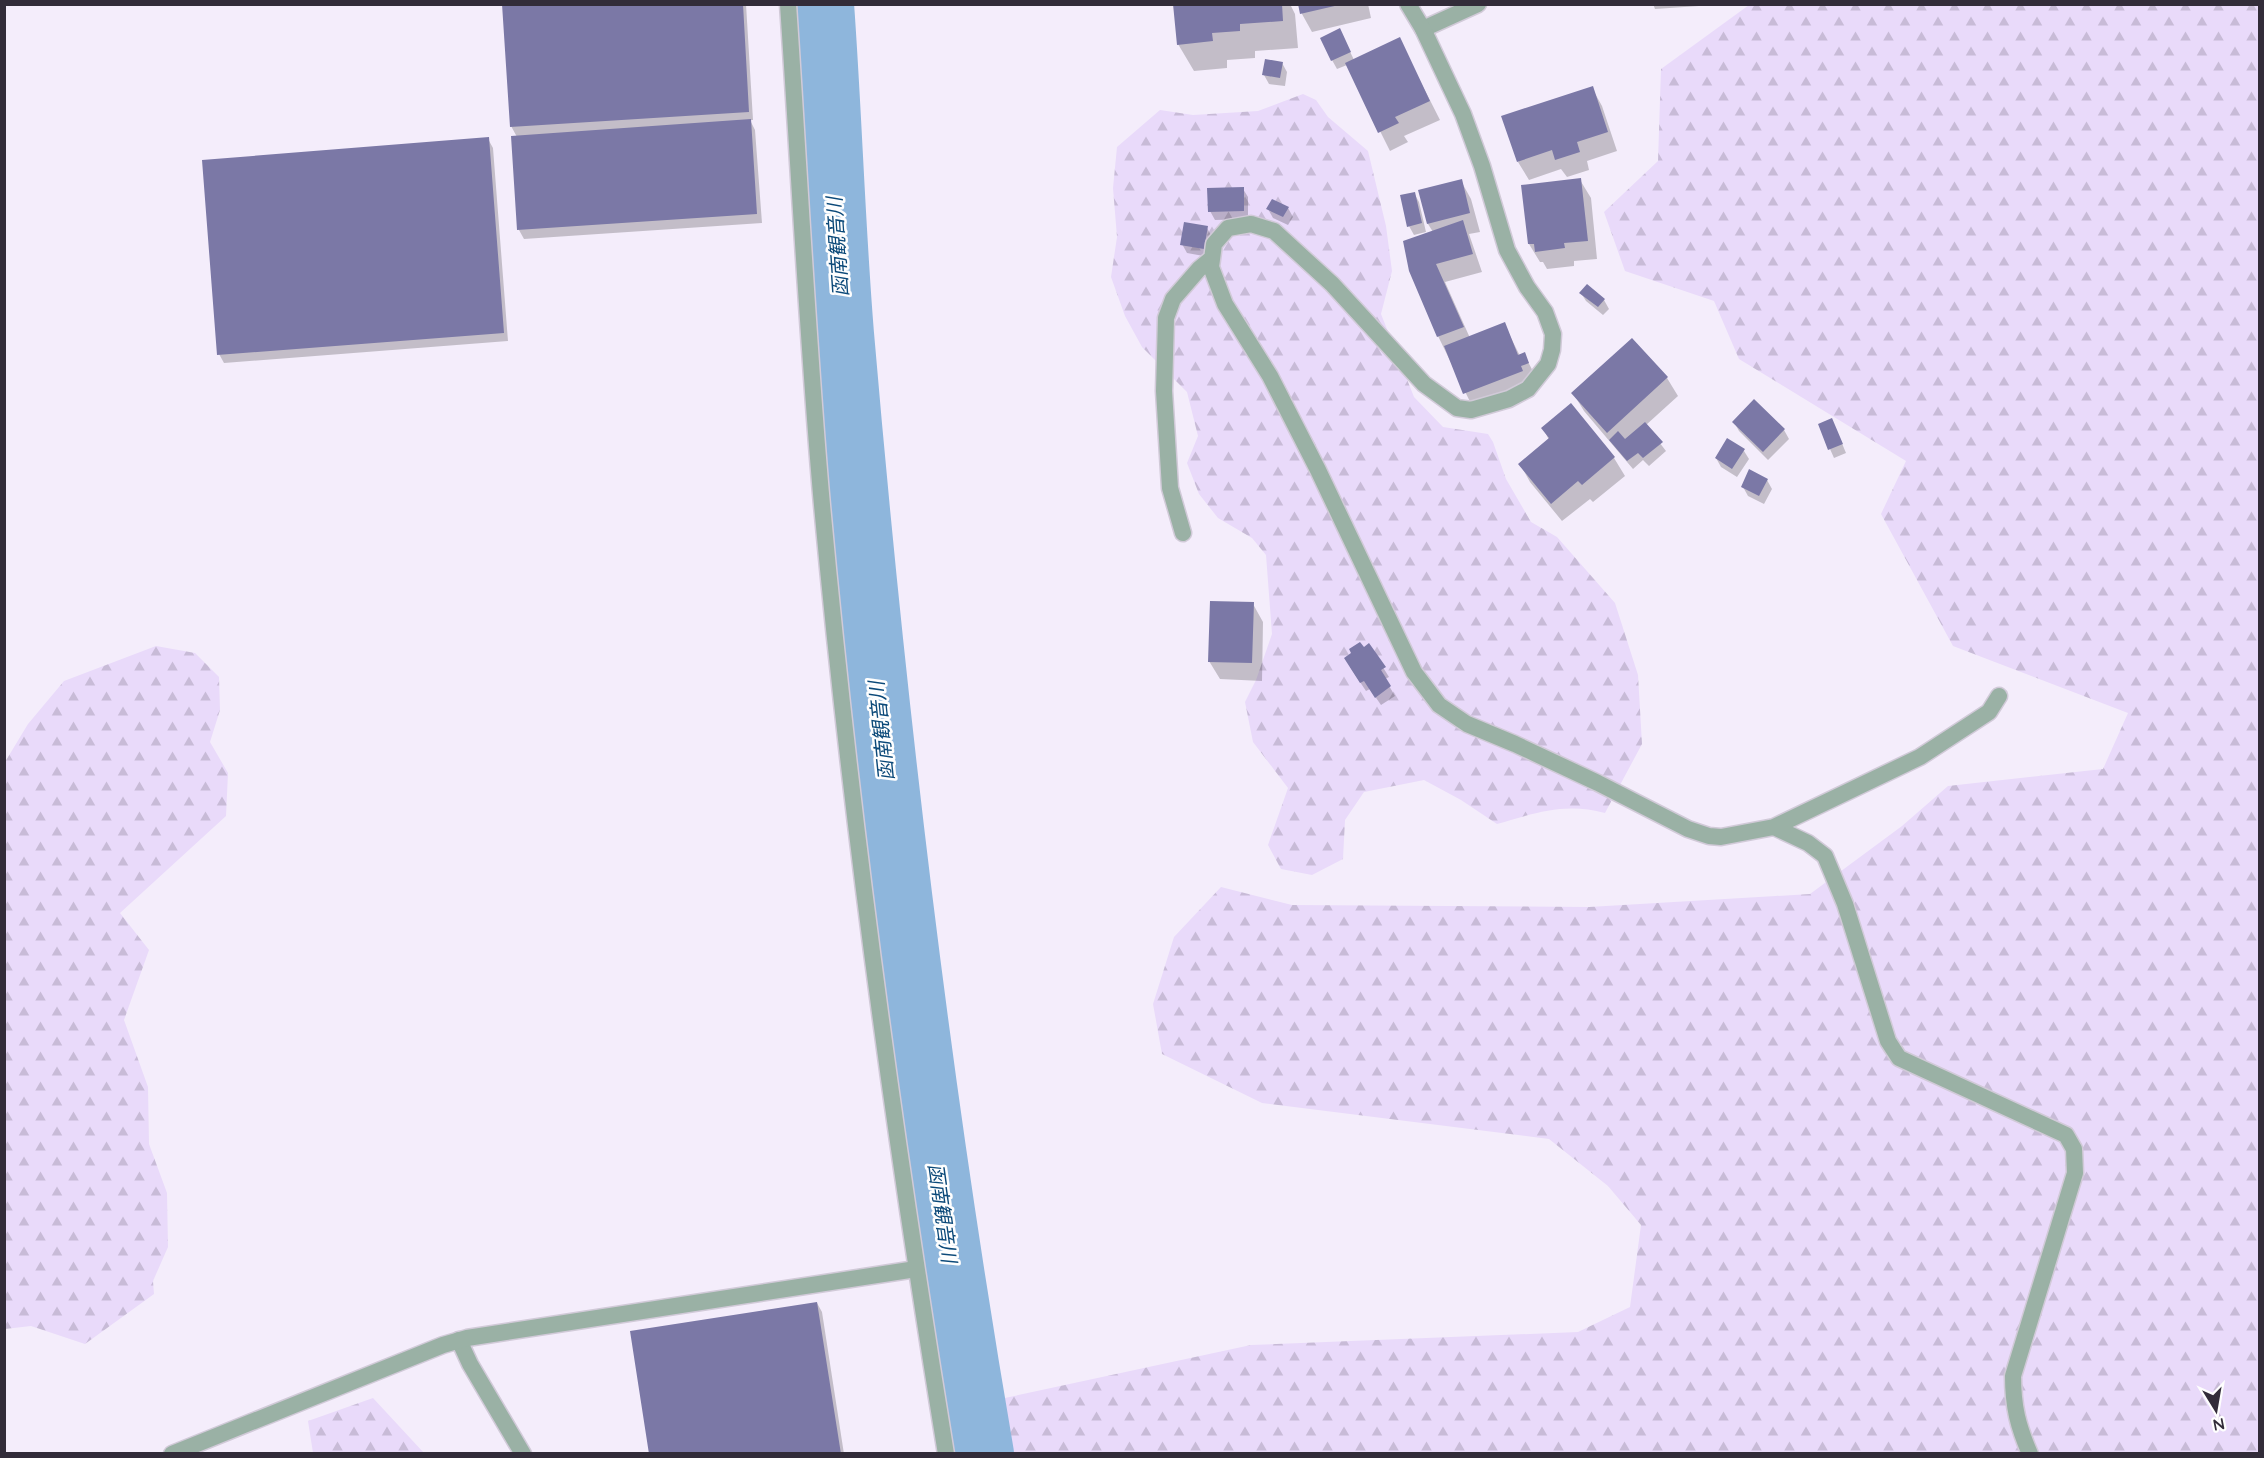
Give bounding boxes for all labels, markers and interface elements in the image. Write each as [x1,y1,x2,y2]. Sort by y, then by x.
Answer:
water label: 函南観音川 [821,194,853,298]
water label: 函南観音川 [863,678,899,782]
water label: 函南観音川 [924,1162,963,1266]
north arrow [2186,1380,2246,1440]
text: N [2211,1414,2227,1436]

